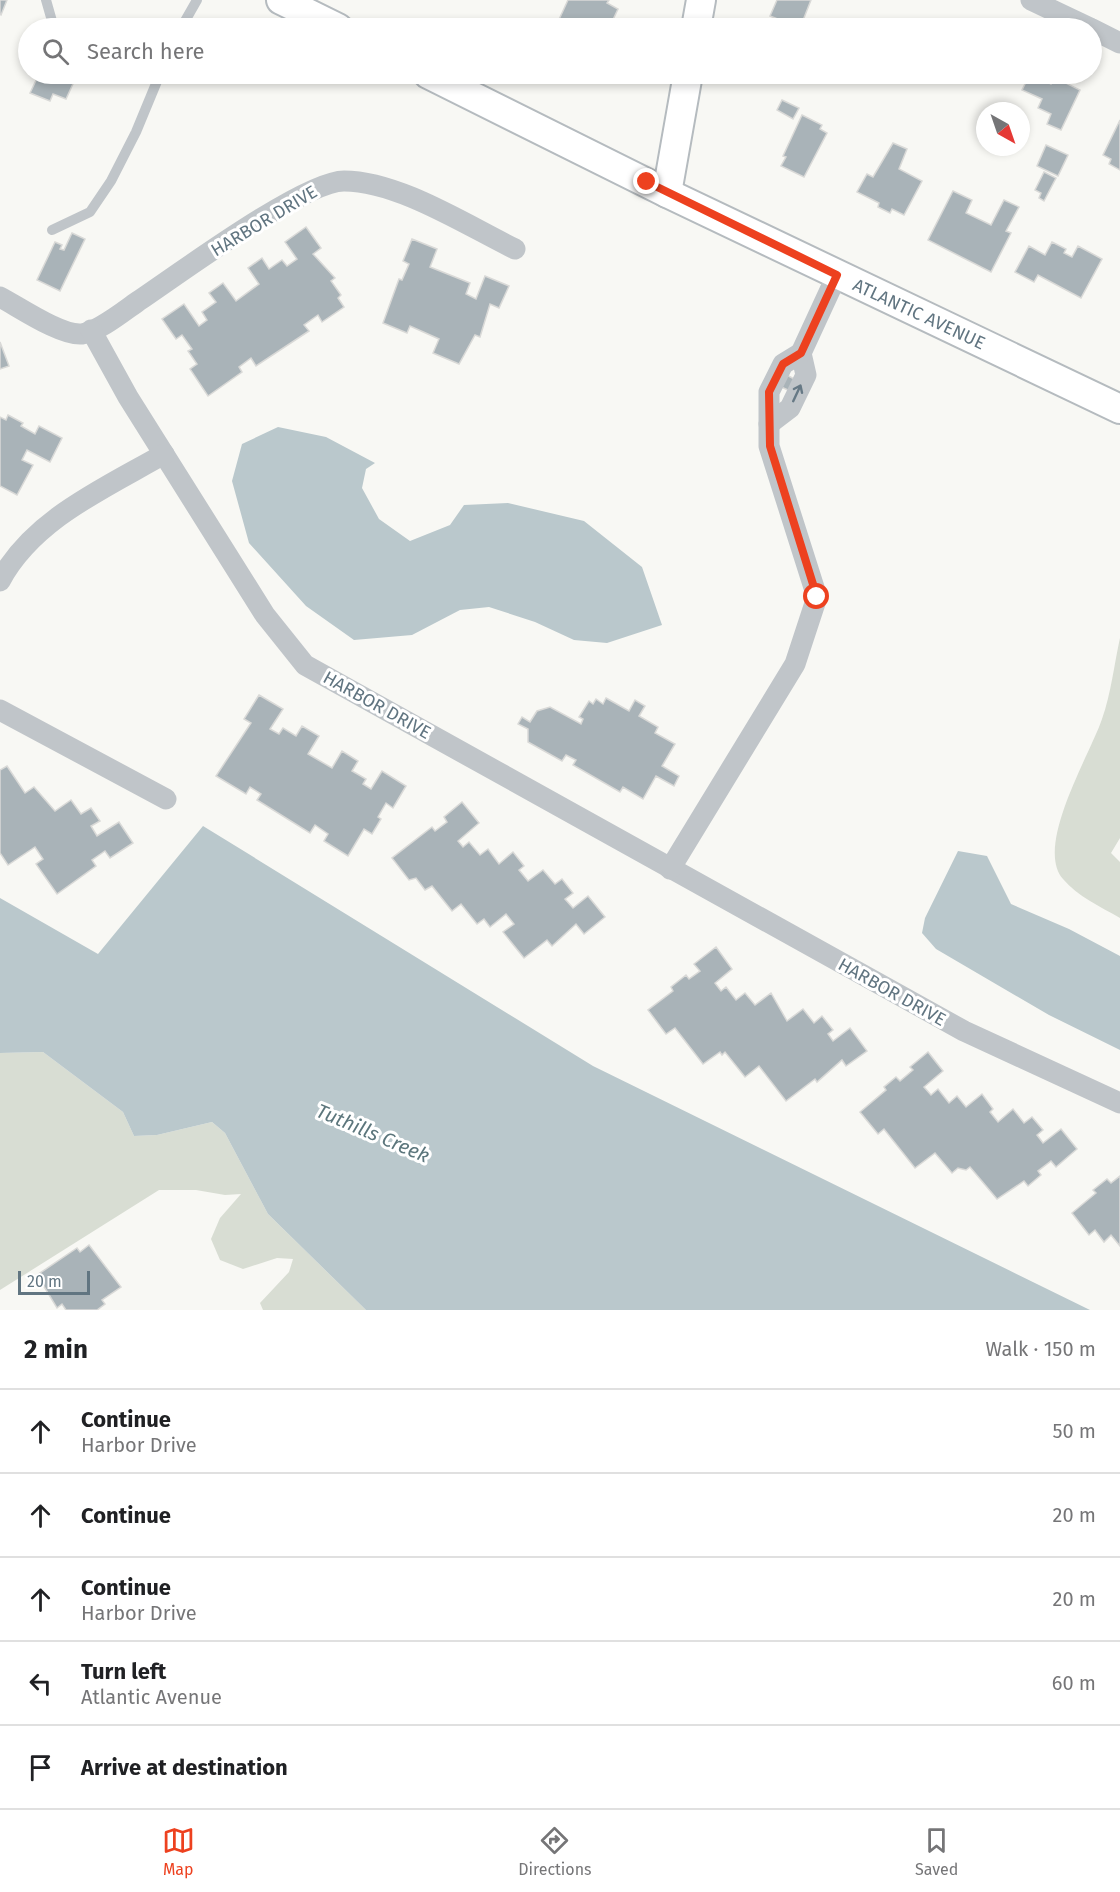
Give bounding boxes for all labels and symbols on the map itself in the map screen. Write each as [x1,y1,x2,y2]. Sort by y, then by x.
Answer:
north arrow [976,102,1030,156]
route end [633,168,659,194]
street label: HARBOR DRIVE [207,181,321,261]
street label: ATLANTIC AVENUE [849,274,989,354]
one-way arrow [792,385,803,403]
route start [803,583,829,609]
street label: HARBOR DRIVE [319,666,435,744]
street label: HARBOR DRIVE [834,953,950,1031]
water label: Tuthills Creek [313,1098,433,1168]
scale bar [18,1268,90,1296]

